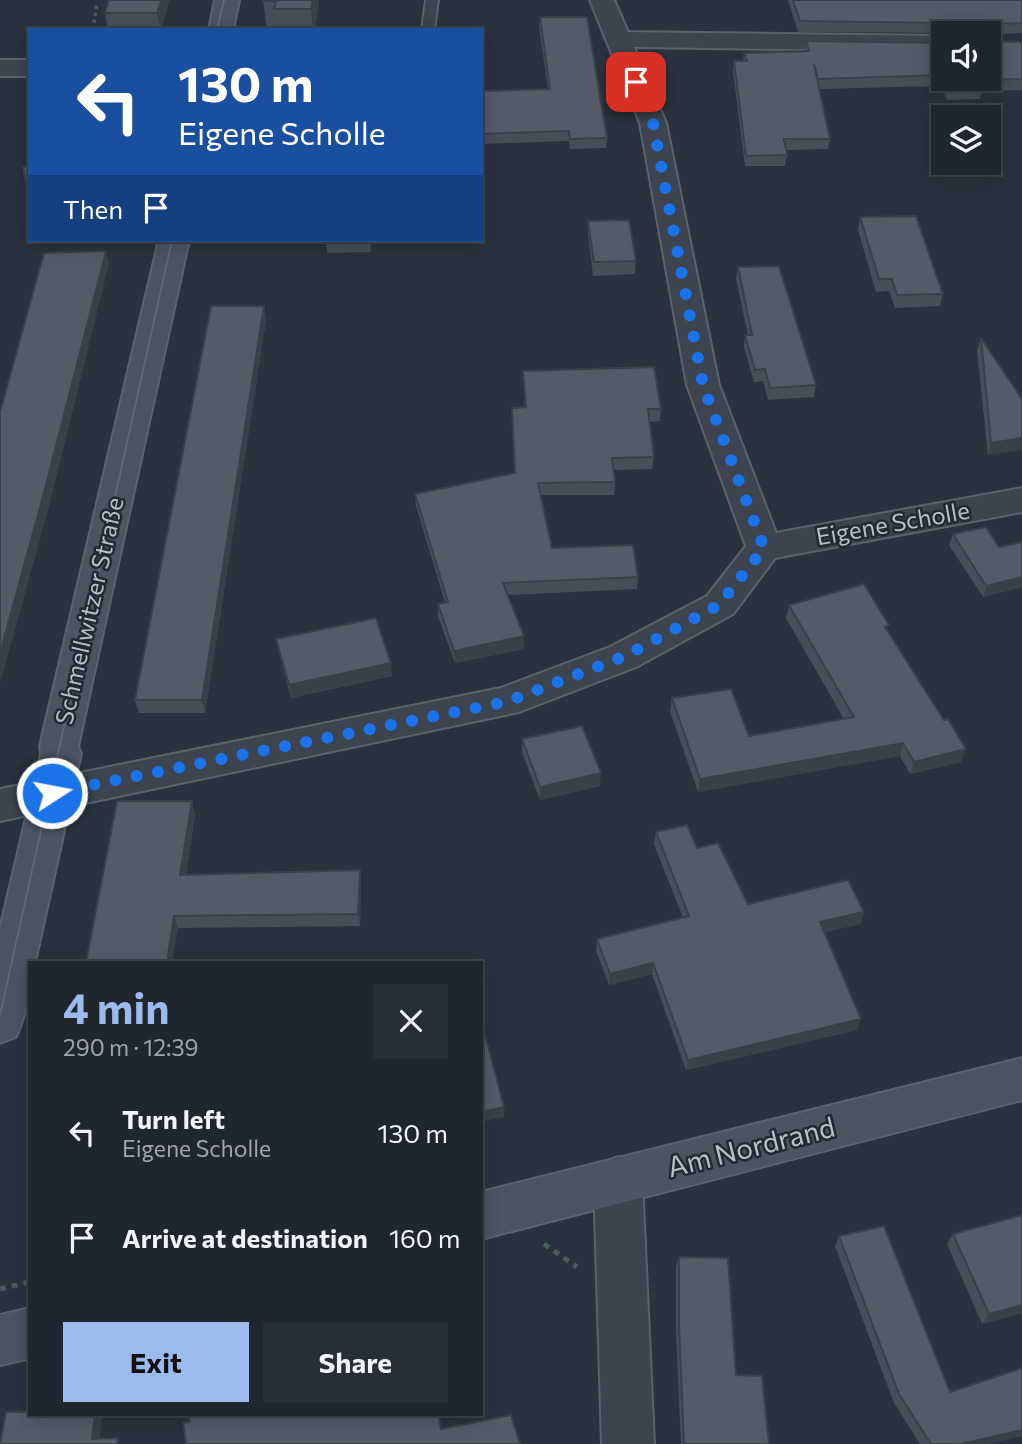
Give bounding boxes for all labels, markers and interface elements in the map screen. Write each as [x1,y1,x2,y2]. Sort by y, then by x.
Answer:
map controls [931,21,1001,175]
button: sound [931,21,1001,91]
text: 130 m [178,52,313,112]
pin [606,52,666,112]
icon: left [63,56,154,147]
icon: arrive [617,63,655,101]
button: layers [931,105,1001,175]
text: Eigene Scholle [178,112,386,152]
icon: arrive [137,189,175,227]
text: Then [63,193,123,224]
street label: Schmellwitzer Straße [48,494,129,727]
street label: Eigene Scholle [814,495,972,550]
position arrow [15,756,89,830]
text: 4 min [63,981,169,1033]
button: close [374,984,448,1058]
text: 290 m · 12:39 [63,1033,198,1061]
text: Turn left [122,1103,225,1134]
street label: Am Nordrand [663,1109,838,1183]
icon: left [63,1114,101,1152]
text: 130 m [377,1117,448,1148]
text: Eigene Scholle [122,1134,271,1162]
icon: arrive [63,1219,101,1257]
text: Arrive at destination [122,1222,368,1253]
text: 160 m [389,1222,460,1253]
button: Exit [63,1322,249,1402]
button: Share [263,1322,448,1402]

